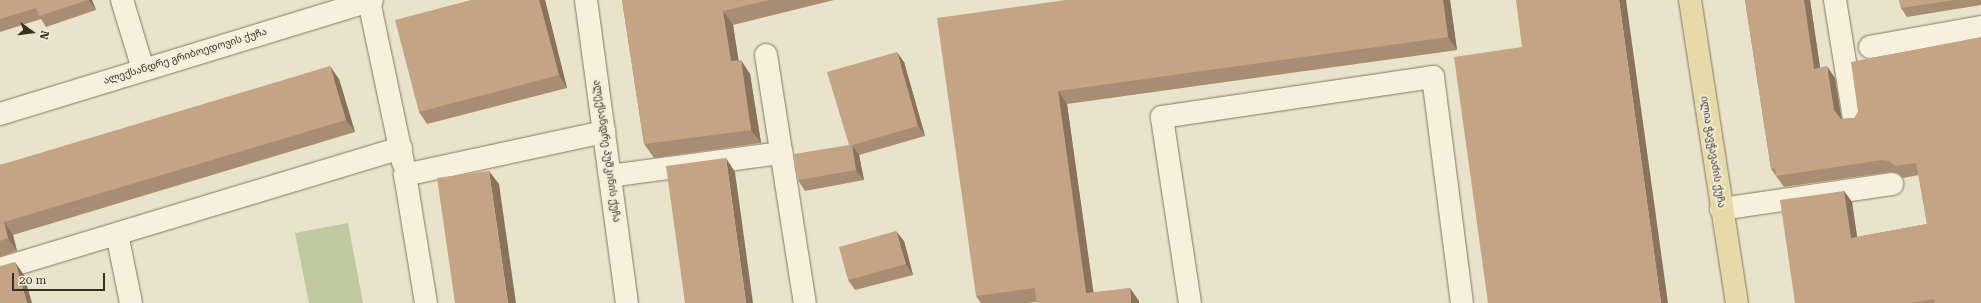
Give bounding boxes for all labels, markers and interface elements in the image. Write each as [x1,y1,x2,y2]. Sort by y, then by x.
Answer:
north arrow [12,12,52,52]
street label: ალექსანდრე გრიბოედოვის ქუჩა [102,25,268,87]
text: N [37,29,51,41]
street label: ალექსანდრე პუშკინის ქუჩა [591,79,623,223]
street label: ილია ჭავჭავაძის ქუჩა [1698,95,1728,209]
scale bar [14,265,107,291]
text: 20 m [19,273,46,287]

